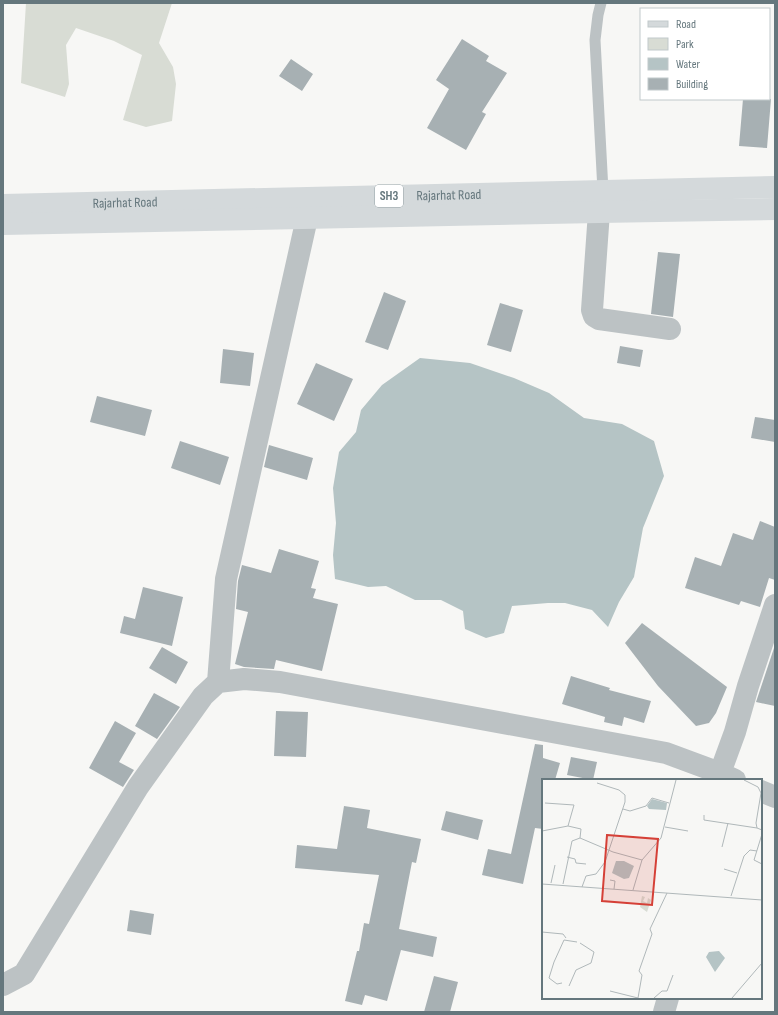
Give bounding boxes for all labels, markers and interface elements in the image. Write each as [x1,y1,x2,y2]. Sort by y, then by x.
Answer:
legend [640,8,770,100]
text: Road [676,17,696,32]
text: Park [676,37,694,52]
text: Water [676,57,700,72]
text: Building [676,77,708,92]
road number: SH3 [375,185,403,207]
street label: Rajarhat Road [416,185,482,204]
street label: Rajarhat Road [92,193,158,211]
inset map [542,779,762,999]

